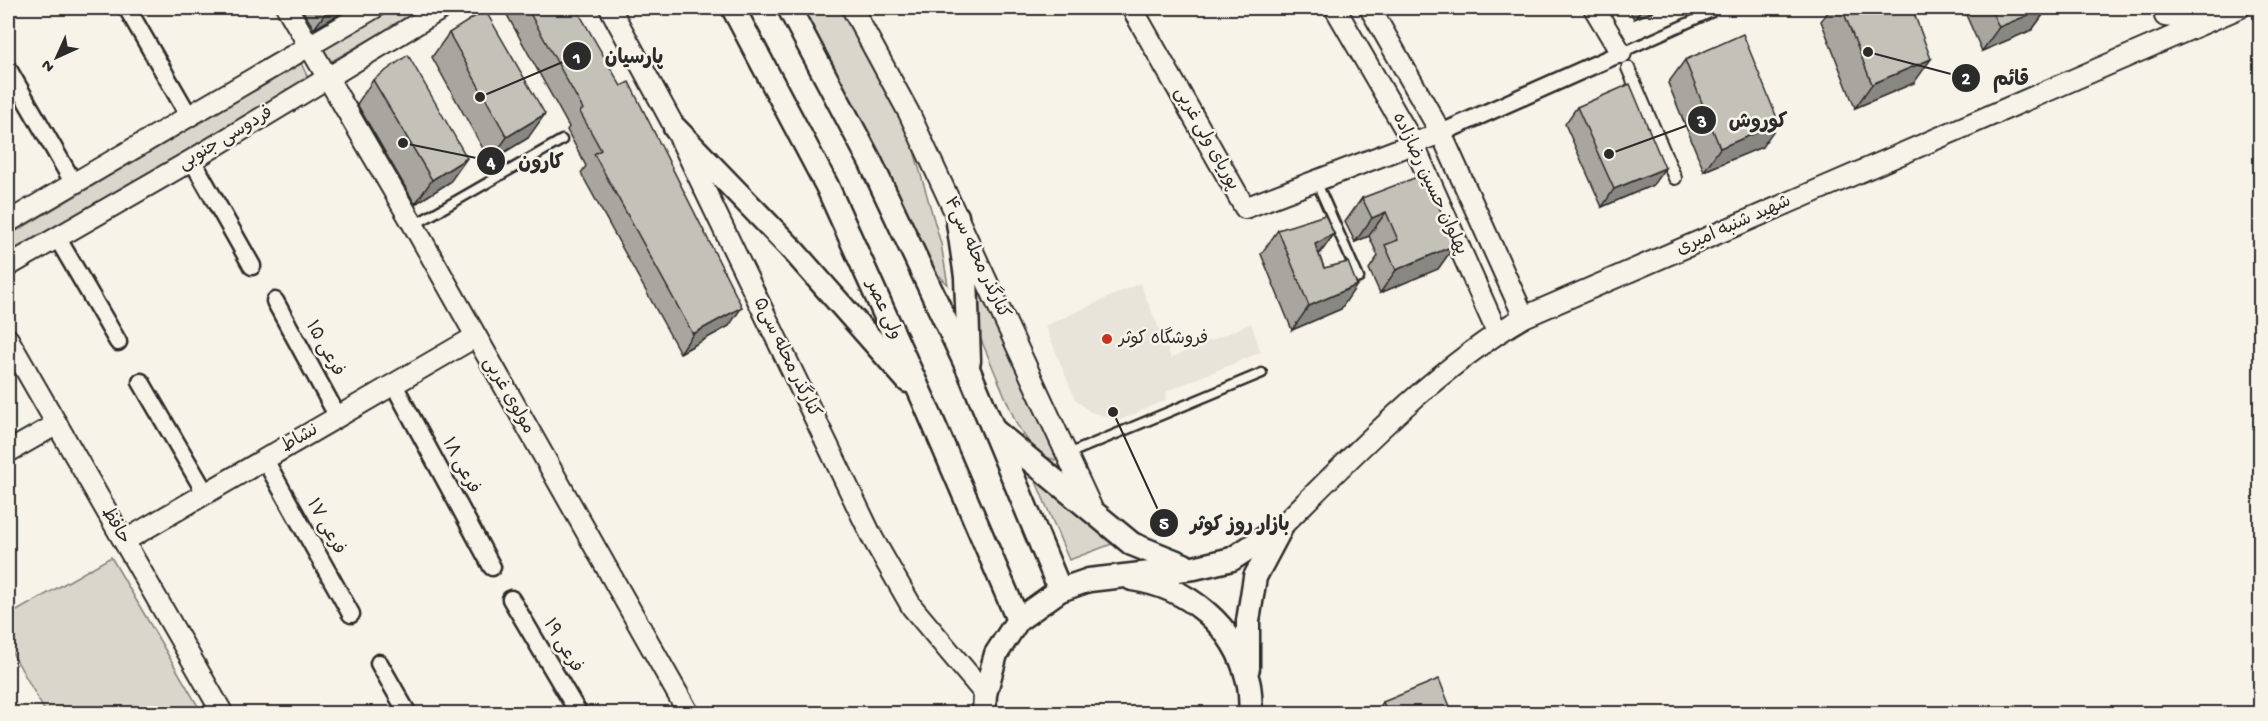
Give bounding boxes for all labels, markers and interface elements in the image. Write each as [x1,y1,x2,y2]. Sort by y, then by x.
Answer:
north arrow [27,27,87,87]
callout: پارسیان [562,37,675,75]
text: پارسیان [605,47,664,71]
text: 1 [572,49,581,70]
text: N [38,54,59,76]
callout: قائم [1951,59,2041,97]
text: قائم [1993,68,2029,93]
text: 2 [1962,70,1971,91]
street label: پوریای ولی غربی [1169,84,1243,194]
callout: کوروش [1687,101,1799,139]
street label: فردوسی جنوبی [175,103,277,175]
street label: پهلوان حسین رضازاده [1387,109,1471,259]
text: کوروش [1729,111,1787,135]
text: 3 [1696,113,1707,134]
callout: کارون [476,142,576,180]
text: کارون [518,152,564,176]
text: 4 [486,154,496,175]
street label: شهید شنبه امیری [1673,191,1795,261]
street label: کنارگذر محله سی۴ [939,193,1015,323]
street label: ولی عصر [860,275,905,343]
street label: کنارگذر محله سی۵ [748,294,826,422]
street label: فرعی ۱۵ [300,317,348,381]
place label: فروشگاه کوثر [1117,327,1208,350]
marker: فروشگاه کوثر [1100,332,1114,346]
street label: مولوی غربی [478,354,538,438]
street label: نشاط [278,420,322,458]
street label: فرعی ۱۸ [437,434,483,498]
street label: فرعی ۱۷ [301,495,349,559]
street label: حافظ [96,504,134,548]
callout: بازار روز کوثر [1149,504,1302,542]
text: بازار روز کوثر [1188,514,1290,538]
text: 5 [1159,515,1169,536]
street label: فرعی ۱۹ [538,615,586,677]

